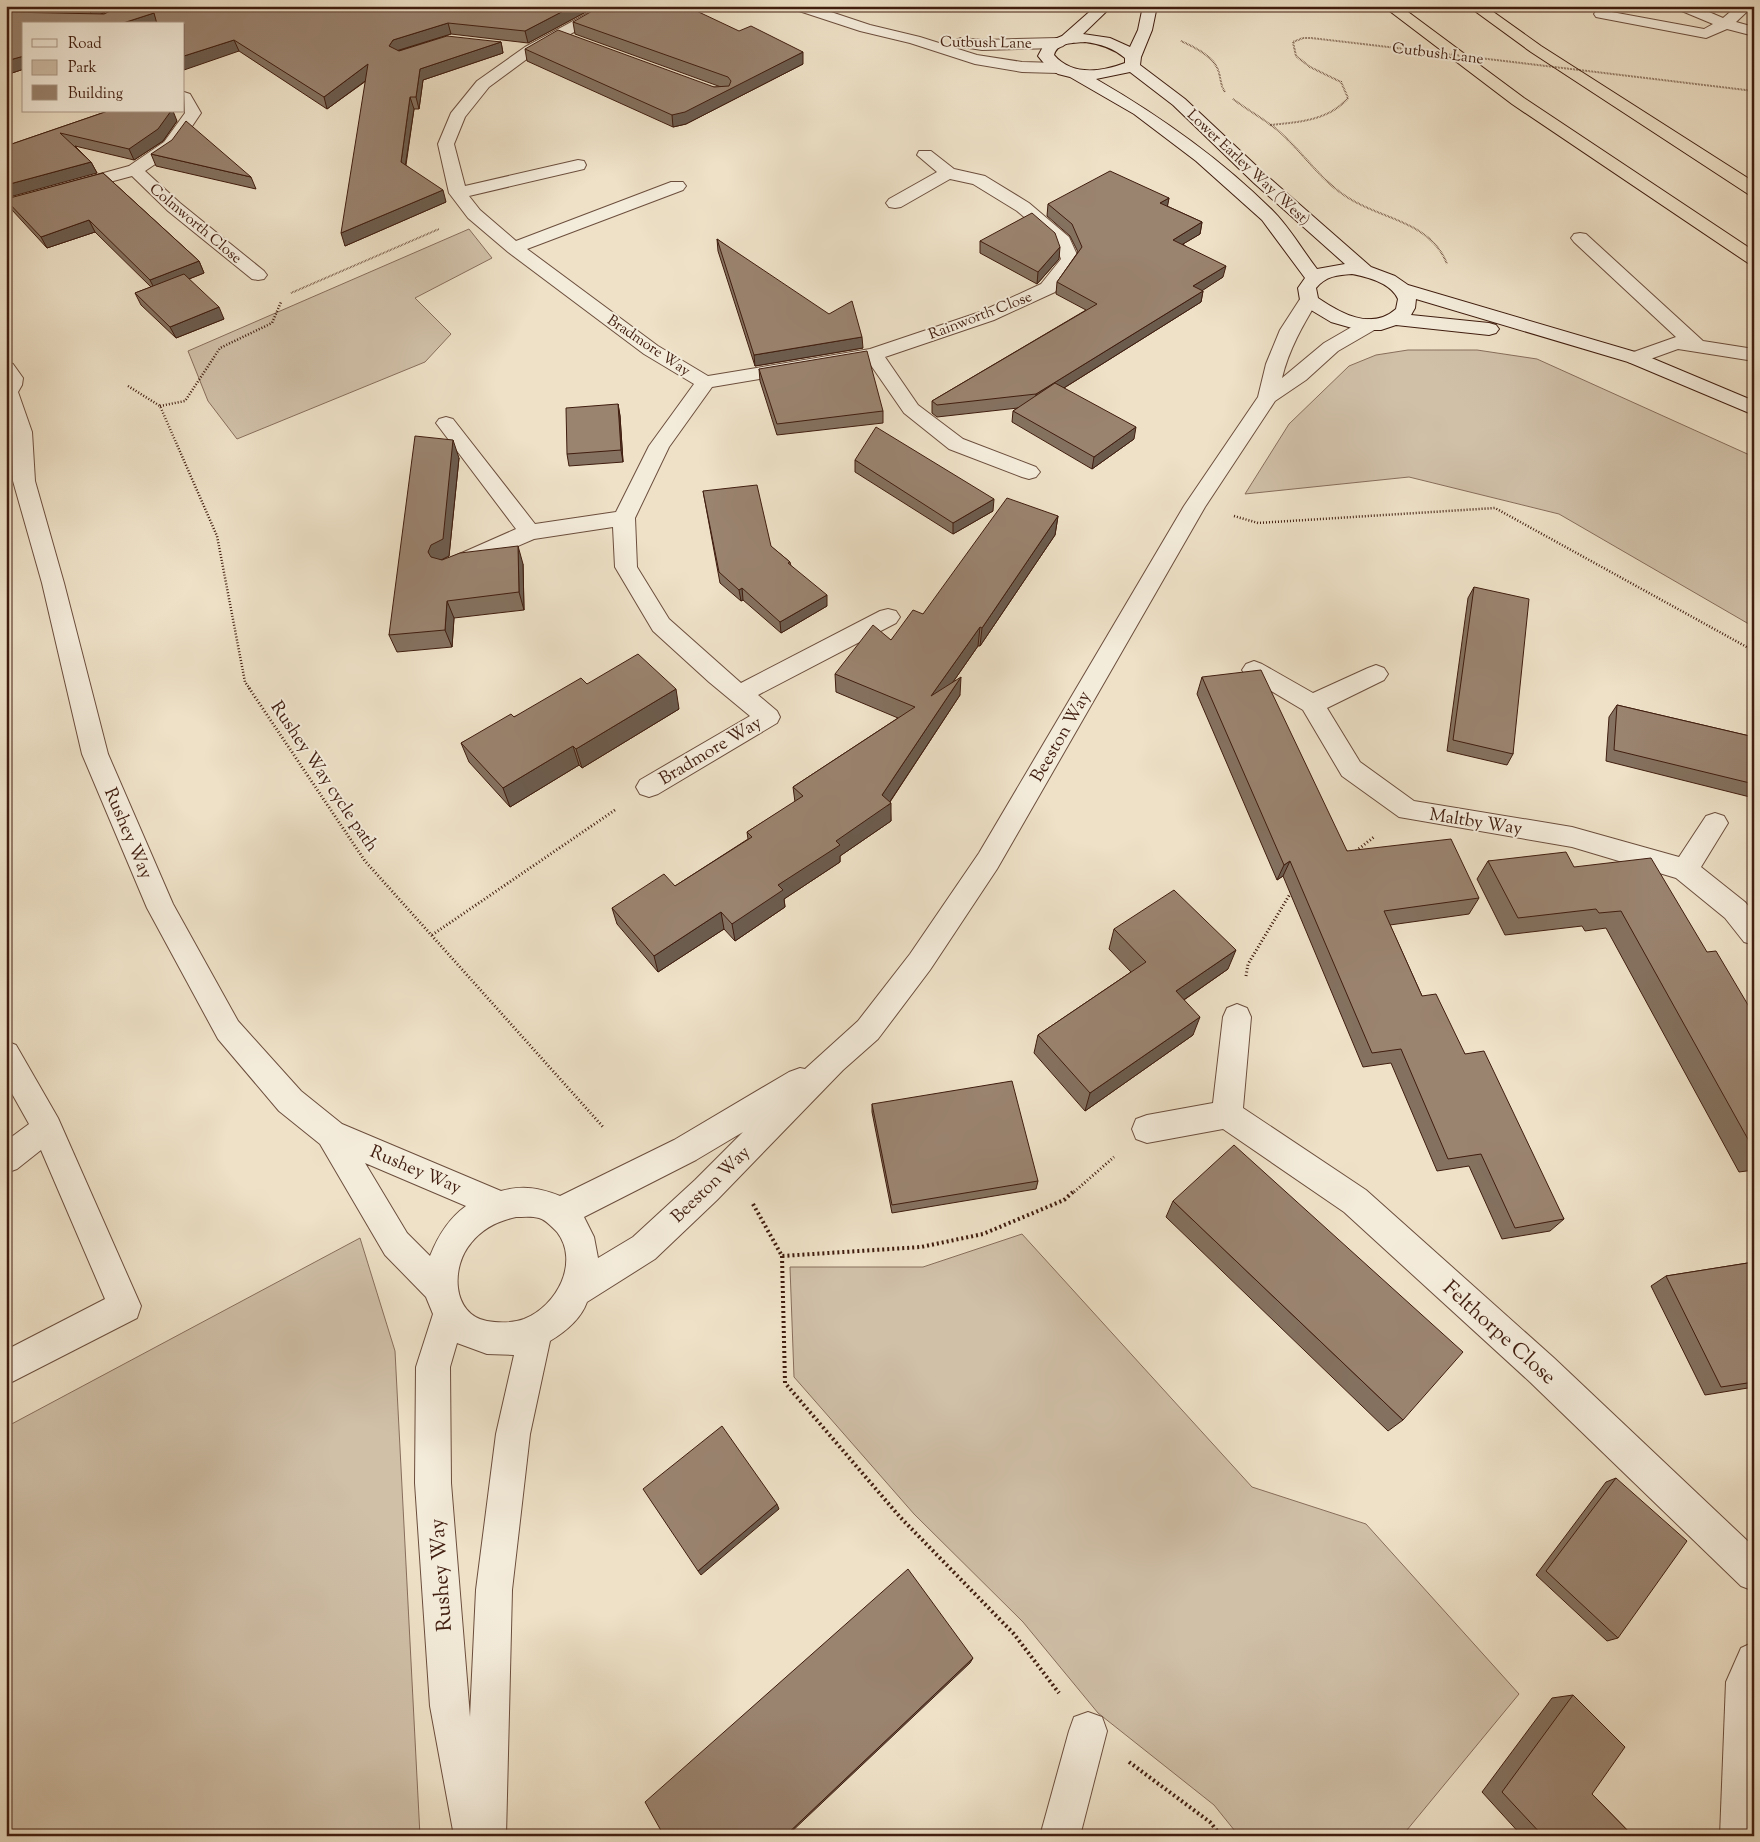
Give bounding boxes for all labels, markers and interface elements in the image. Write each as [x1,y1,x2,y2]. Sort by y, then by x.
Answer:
legend [22,22,185,112]
street label: Cutbush Lane [940,32,1032,55]
text: Road [68,34,102,55]
street label: Cutbush Lane [1391,38,1485,71]
text: Park [68,58,97,79]
text: Building [68,84,123,105]
street label: Lower Earley Way (West) [1182,105,1314,231]
street label: Colmworth Close [144,179,246,269]
street label: Rainworth Close [926,287,1035,346]
street label: Bradmore Way [602,311,694,382]
street label: Beeston Way [1025,686,1098,787]
street label: Rushey Way cycle path [263,696,384,858]
street label: Bradmore Way [655,711,767,793]
street label: Rushey Way [96,784,158,884]
street label: Maltby Way [1427,803,1524,843]
street label: Rushey Way [365,1140,465,1202]
street label: Beeston Way [666,1141,757,1230]
street label: Felthorpe Close [1435,1274,1562,1393]
street label: Rushey Way [423,1517,461,1632]

